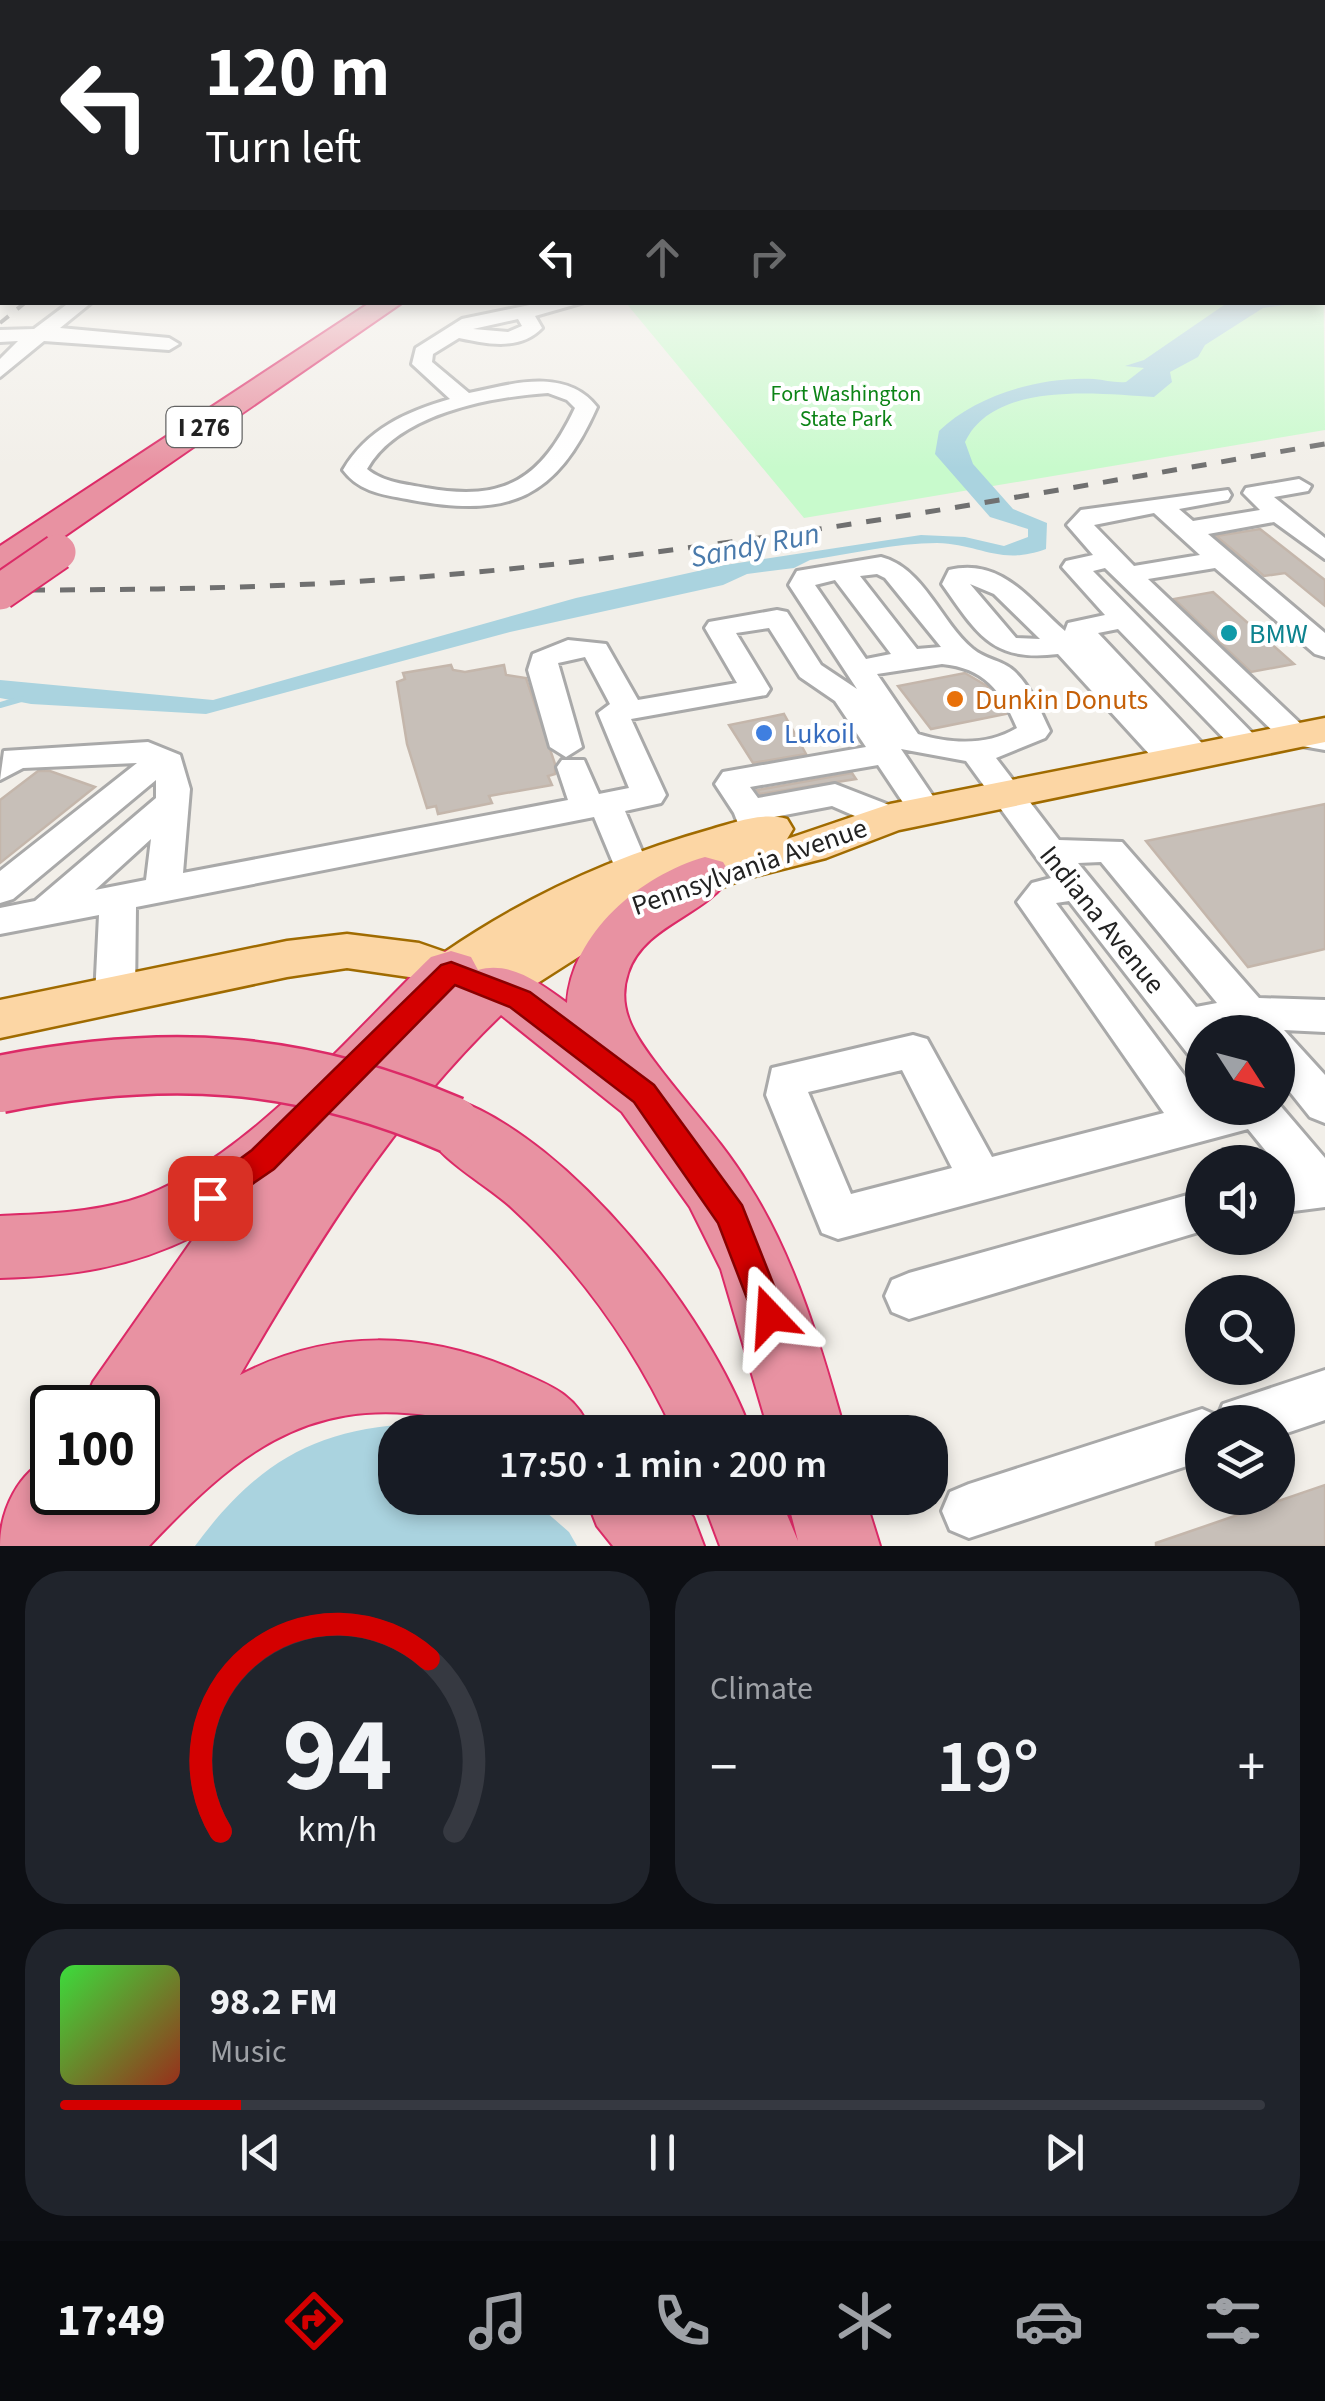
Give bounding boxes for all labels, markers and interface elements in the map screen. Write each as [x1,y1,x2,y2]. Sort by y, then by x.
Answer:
text: 120 m [205,23,390,123]
icon: left [40,40,170,170]
text: Turn left [205,116,361,180]
icon: left [530,230,585,285]
icon: ahead [635,230,690,285]
icon: right [740,230,795,285]
park label: Fort Washington State Park [771,378,921,435]
road number: I 276 [166,407,242,447]
water label: Sandy Run [687,512,823,579]
place label: BMW [1249,614,1308,654]
marker: BMW [1218,622,1240,644]
place label: Dunkin Donuts [975,680,1148,720]
marker: Dunkin Donuts [944,688,966,710]
place label: Lukoil [784,714,855,754]
marker: Lukoil [753,722,775,744]
street label: Pennsylvania Avenue [626,808,872,926]
street label: Indiana Avenue [1030,837,1175,1002]
north arrow [1185,1015,1295,1125]
map controls [1185,1015,1295,1515]
button: sound [1185,1145,1295,1255]
pin [168,1156,253,1241]
icon: arrive [183,1171,238,1226]
position arrow [718,1264,822,1368]
button: search [1185,1275,1295,1385]
speed limit sign: 100 [30,1385,160,1515]
button: layers [1185,1405,1295,1515]
text: 17:50 · 1 min · 200 m [499,1438,827,1492]
text: Climate [710,1666,813,1712]
text: 94 [283,1683,392,1831]
text: 19° [936,1714,1039,1821]
text: − [710,1729,737,1807]
text: + [1238,1729,1265,1807]
text: km/h [298,1804,377,1855]
text: 98.2 FM [210,1975,338,2029]
text: Music [210,2029,287,2075]
icon: previous [233,2125,288,2180]
icon: pause [635,2125,690,2180]
icon: next [1037,2125,1092,2180]
icon: directions [279,2286,349,2356]
icon: music [463,2286,533,2356]
icon: phone [647,2286,717,2356]
icon: climate [830,2286,900,2356]
icon: car [1014,2286,1084,2356]
icon: filters [1198,2286,1268,2356]
text: 17:49 [57,2289,165,2353]

